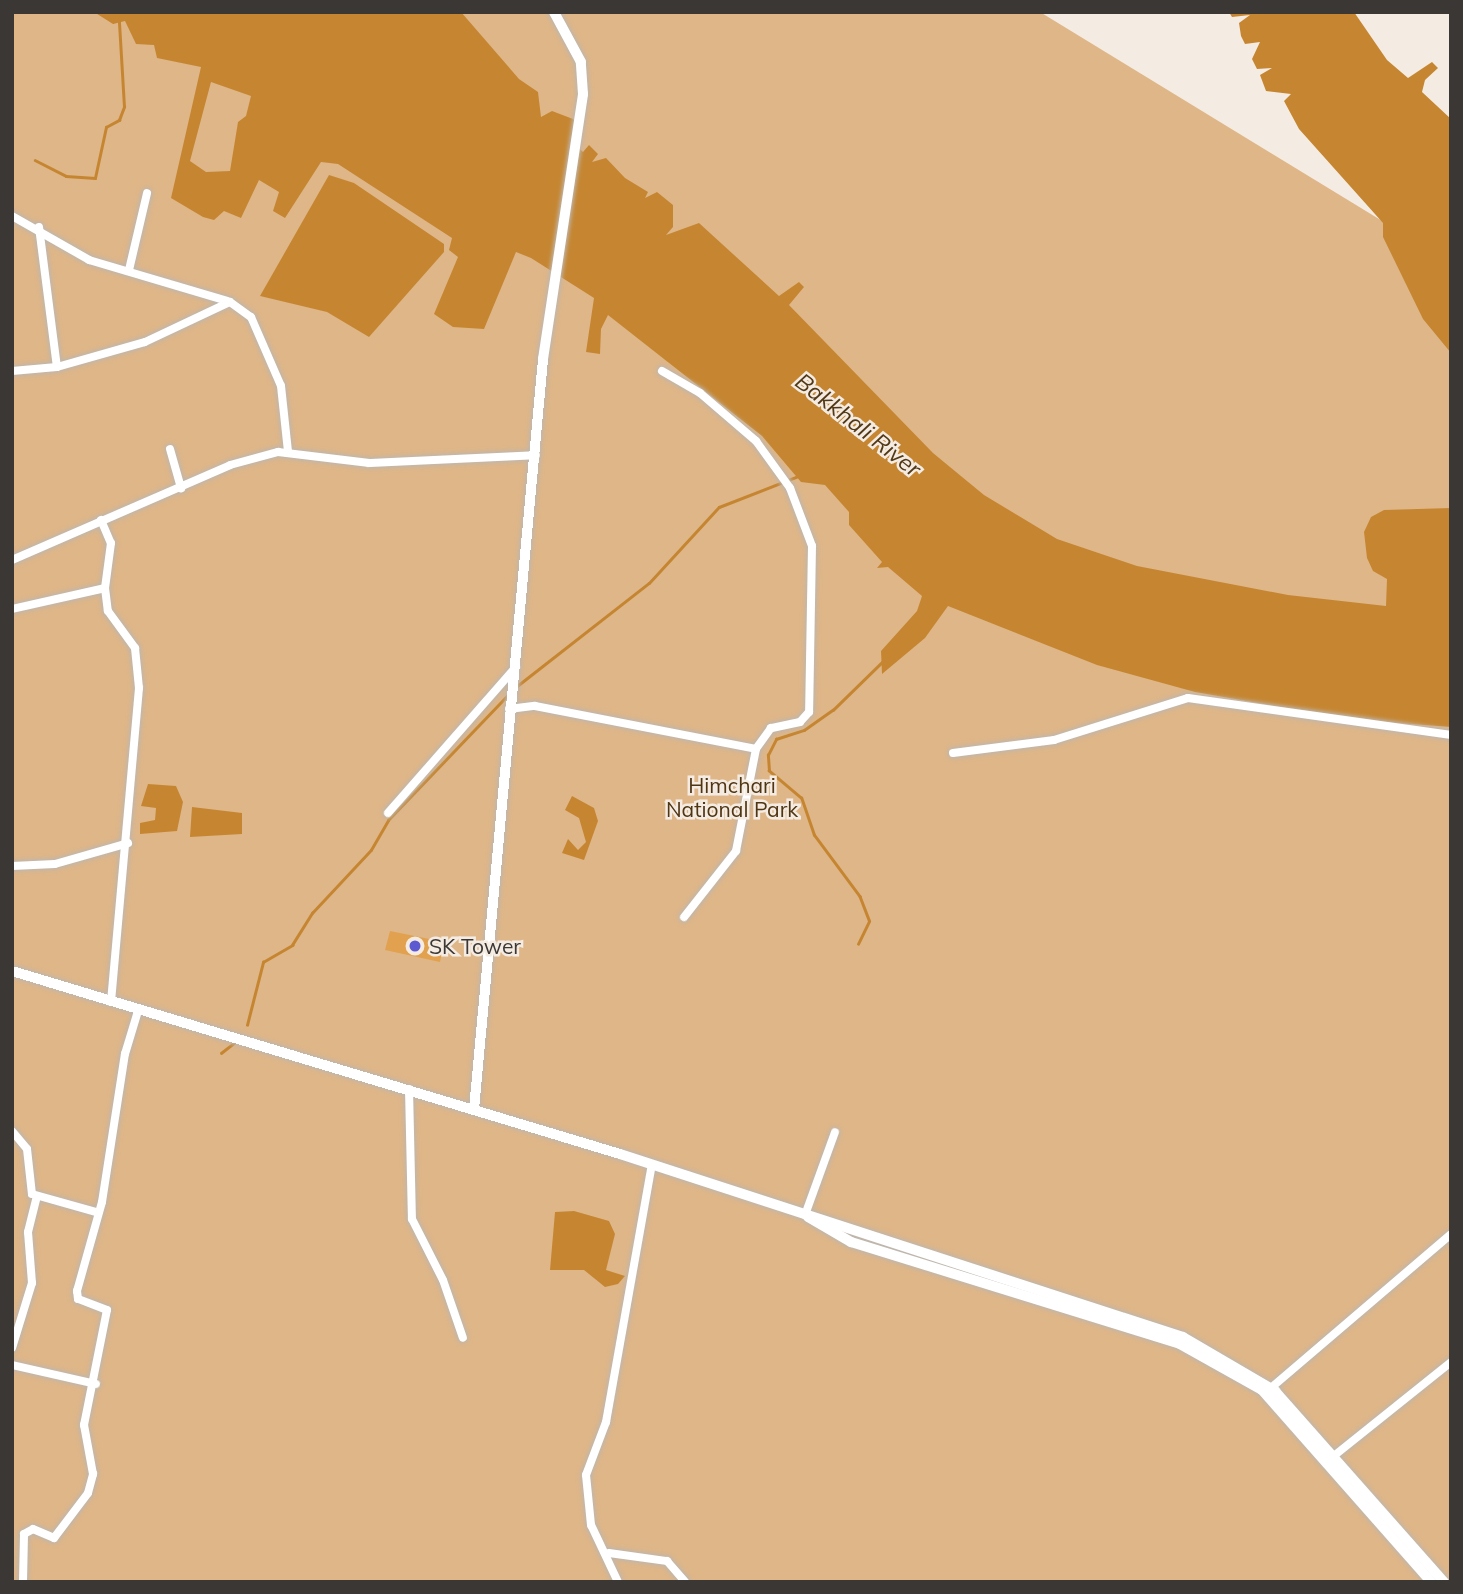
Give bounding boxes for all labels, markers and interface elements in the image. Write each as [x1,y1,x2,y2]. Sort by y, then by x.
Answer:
water label: Bakkhali River [790,367,926,483]
park label: Himchari National Park [666,772,798,822]
place label: SK Tower [429,933,521,959]
marker: SK Tower [407,938,423,954]

